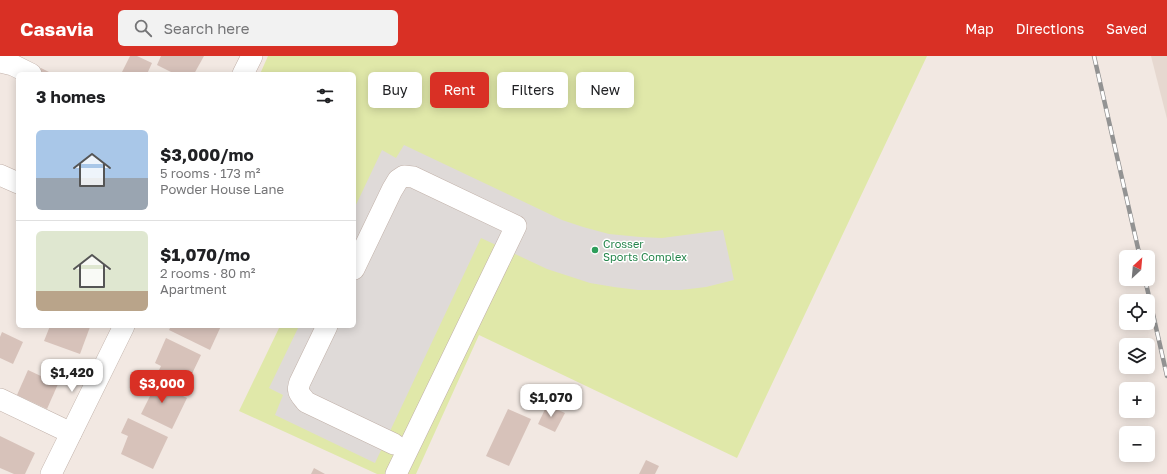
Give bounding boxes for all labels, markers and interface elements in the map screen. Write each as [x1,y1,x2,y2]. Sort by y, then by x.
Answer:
search box [118,10,398,46]
text: Casavia [20,17,94,40]
icon: search [132,17,154,39]
text: Search here [164,19,249,37]
text: Map [965,20,994,37]
text: Directions [1016,20,1084,37]
text: Saved [1106,20,1147,37]
chip: Buy [368,72,422,108]
chip: Rent [430,72,489,108]
chip: Filters [497,72,568,108]
chip: New [576,72,634,108]
icon: filters [314,85,336,107]
text: 3 homes [36,86,106,107]
text: $3,000/mo [160,144,254,165]
icon: home [68,146,116,194]
text: 5 rooms · 173 m² [160,165,260,181]
text: Powder House Lane [160,181,284,197]
place label: Crosser Sports Complex [603,237,687,263]
text: $1,070/mo [160,244,250,265]
marker: Crosser Sports Complex [590,245,600,255]
icon: home [68,247,116,295]
north arrow [1119,250,1155,286]
map controls [1119,250,1155,462]
text: 2 rooms · 80 m² [160,265,256,281]
text: Apartment [160,281,227,297]
button: locate [1119,294,1155,330]
button: layers [1119,338,1155,374]
pin: $1,420 [39,359,105,393]
text: $1,420 [50,364,94,380]
pin: $3,000 [129,370,195,404]
text: $3,000 [139,375,185,391]
button: + [1119,382,1155,418]
pin: $1,070 [518,384,584,418]
text: $1,070 [529,389,573,405]
button: − [1119,426,1155,462]

